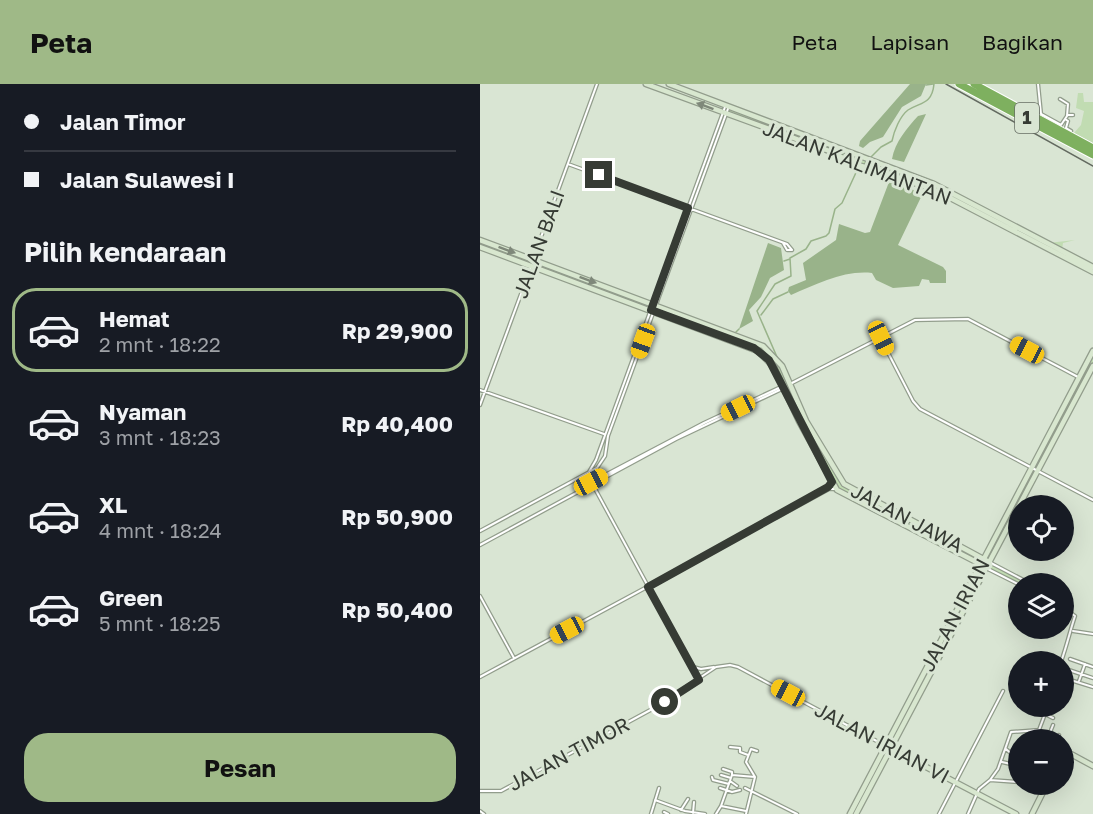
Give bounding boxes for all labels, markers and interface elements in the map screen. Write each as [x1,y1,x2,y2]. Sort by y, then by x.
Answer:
text: Peta [30,26,92,59]
text: Peta [792,29,838,55]
text: Lapisan [871,29,949,55]
text: Bagikan [982,29,1063,55]
one-way arrow [696,100,714,110]
road number: 1 [1015,103,1039,133]
text: Jalan Timor [60,108,186,135]
street label: JALAN KALIMANTAN [760,115,955,209]
route end [585,161,612,188]
text: Jalan Sulawesi I [60,166,234,193]
street label: JALAN BALI [507,186,569,301]
text: Pilih kendaraan [24,236,226,268]
one-way arrow [498,245,516,255]
one-way arrow [579,275,597,285]
icon: car [27,303,81,357]
text: Hemat [99,305,170,332]
text: Rp 29,900 [342,317,453,344]
car [865,318,897,358]
car [628,321,658,361]
text: 2 mnt · 18:22 [99,332,221,356]
car [1007,334,1047,366]
car [718,392,758,424]
icon: car [27,396,81,450]
text: Nyaman [99,398,186,425]
text: Rp 40,400 [341,410,453,437]
text: 3 mnt · 18:23 [99,425,221,449]
car [571,466,611,498]
street label: JALAN JAWA [847,478,968,557]
icon: car [27,489,81,543]
text: XL [99,491,127,518]
map controls [1008,495,1074,795]
button: locate [1008,495,1074,561]
text: Rp 50,900 [341,503,453,530]
text: 4 mnt · 18:24 [99,518,222,542]
street label: JALAN IRIAN [914,554,994,675]
button: layers [1008,573,1074,639]
icon: car [27,582,81,636]
text: Green [99,584,163,611]
text: Rp 50,400 [342,596,453,623]
text: 5 mnt · 18:25 [99,611,221,635]
car [547,614,587,646]
button: + [1008,651,1074,717]
car [768,677,808,709]
route start [651,688,678,715]
street label: JALAN IRIAN VI [811,697,954,788]
street label: JALAN TIMOR [504,711,633,795]
button: − [1008,729,1074,795]
button: Pesan [24,733,456,802]

